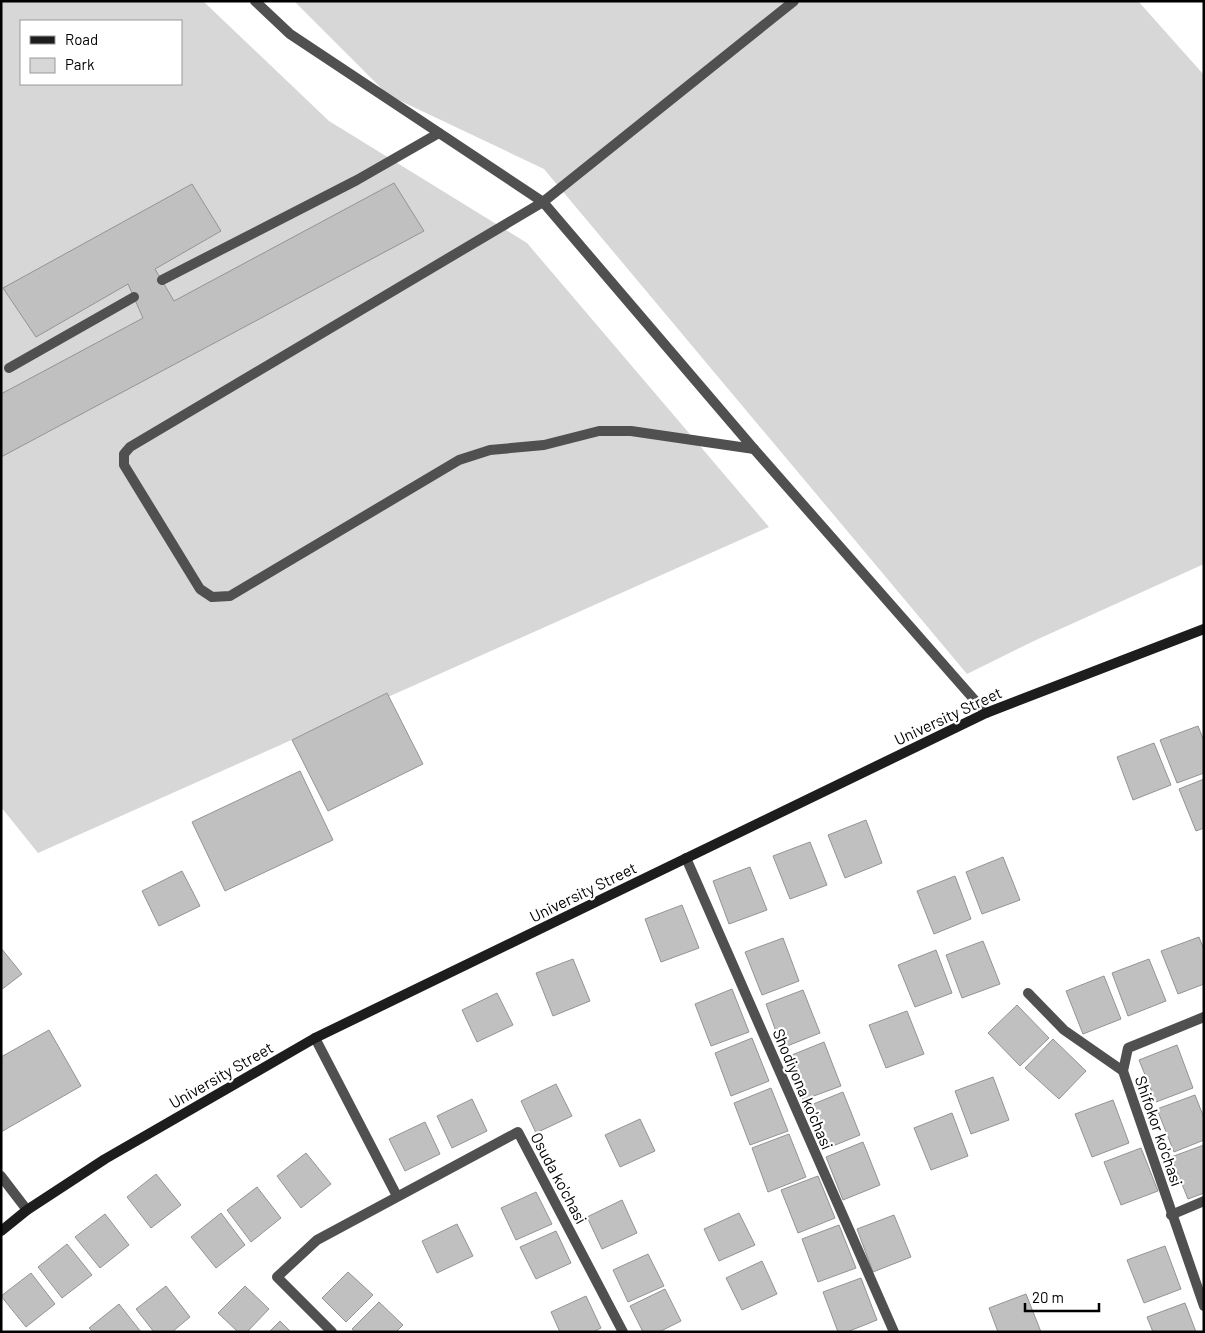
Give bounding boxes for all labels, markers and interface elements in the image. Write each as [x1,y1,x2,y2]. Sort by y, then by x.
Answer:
legend [20,20,182,85]
text: Road [65,30,98,48]
text: Park [65,55,95,73]
street label: University Street [891,682,1005,749]
street label: University Street [526,857,639,926]
street label: Shodiyona ko'chasi [769,1025,838,1152]
street label: University Street [166,1037,276,1112]
street label: Shifokor ko'chasi [1132,1073,1187,1189]
street label: Osuda ko'chasi [527,1129,591,1227]
scale bar [1025,1280,1099,1312]
text: 20 m [1032,1288,1064,1306]

